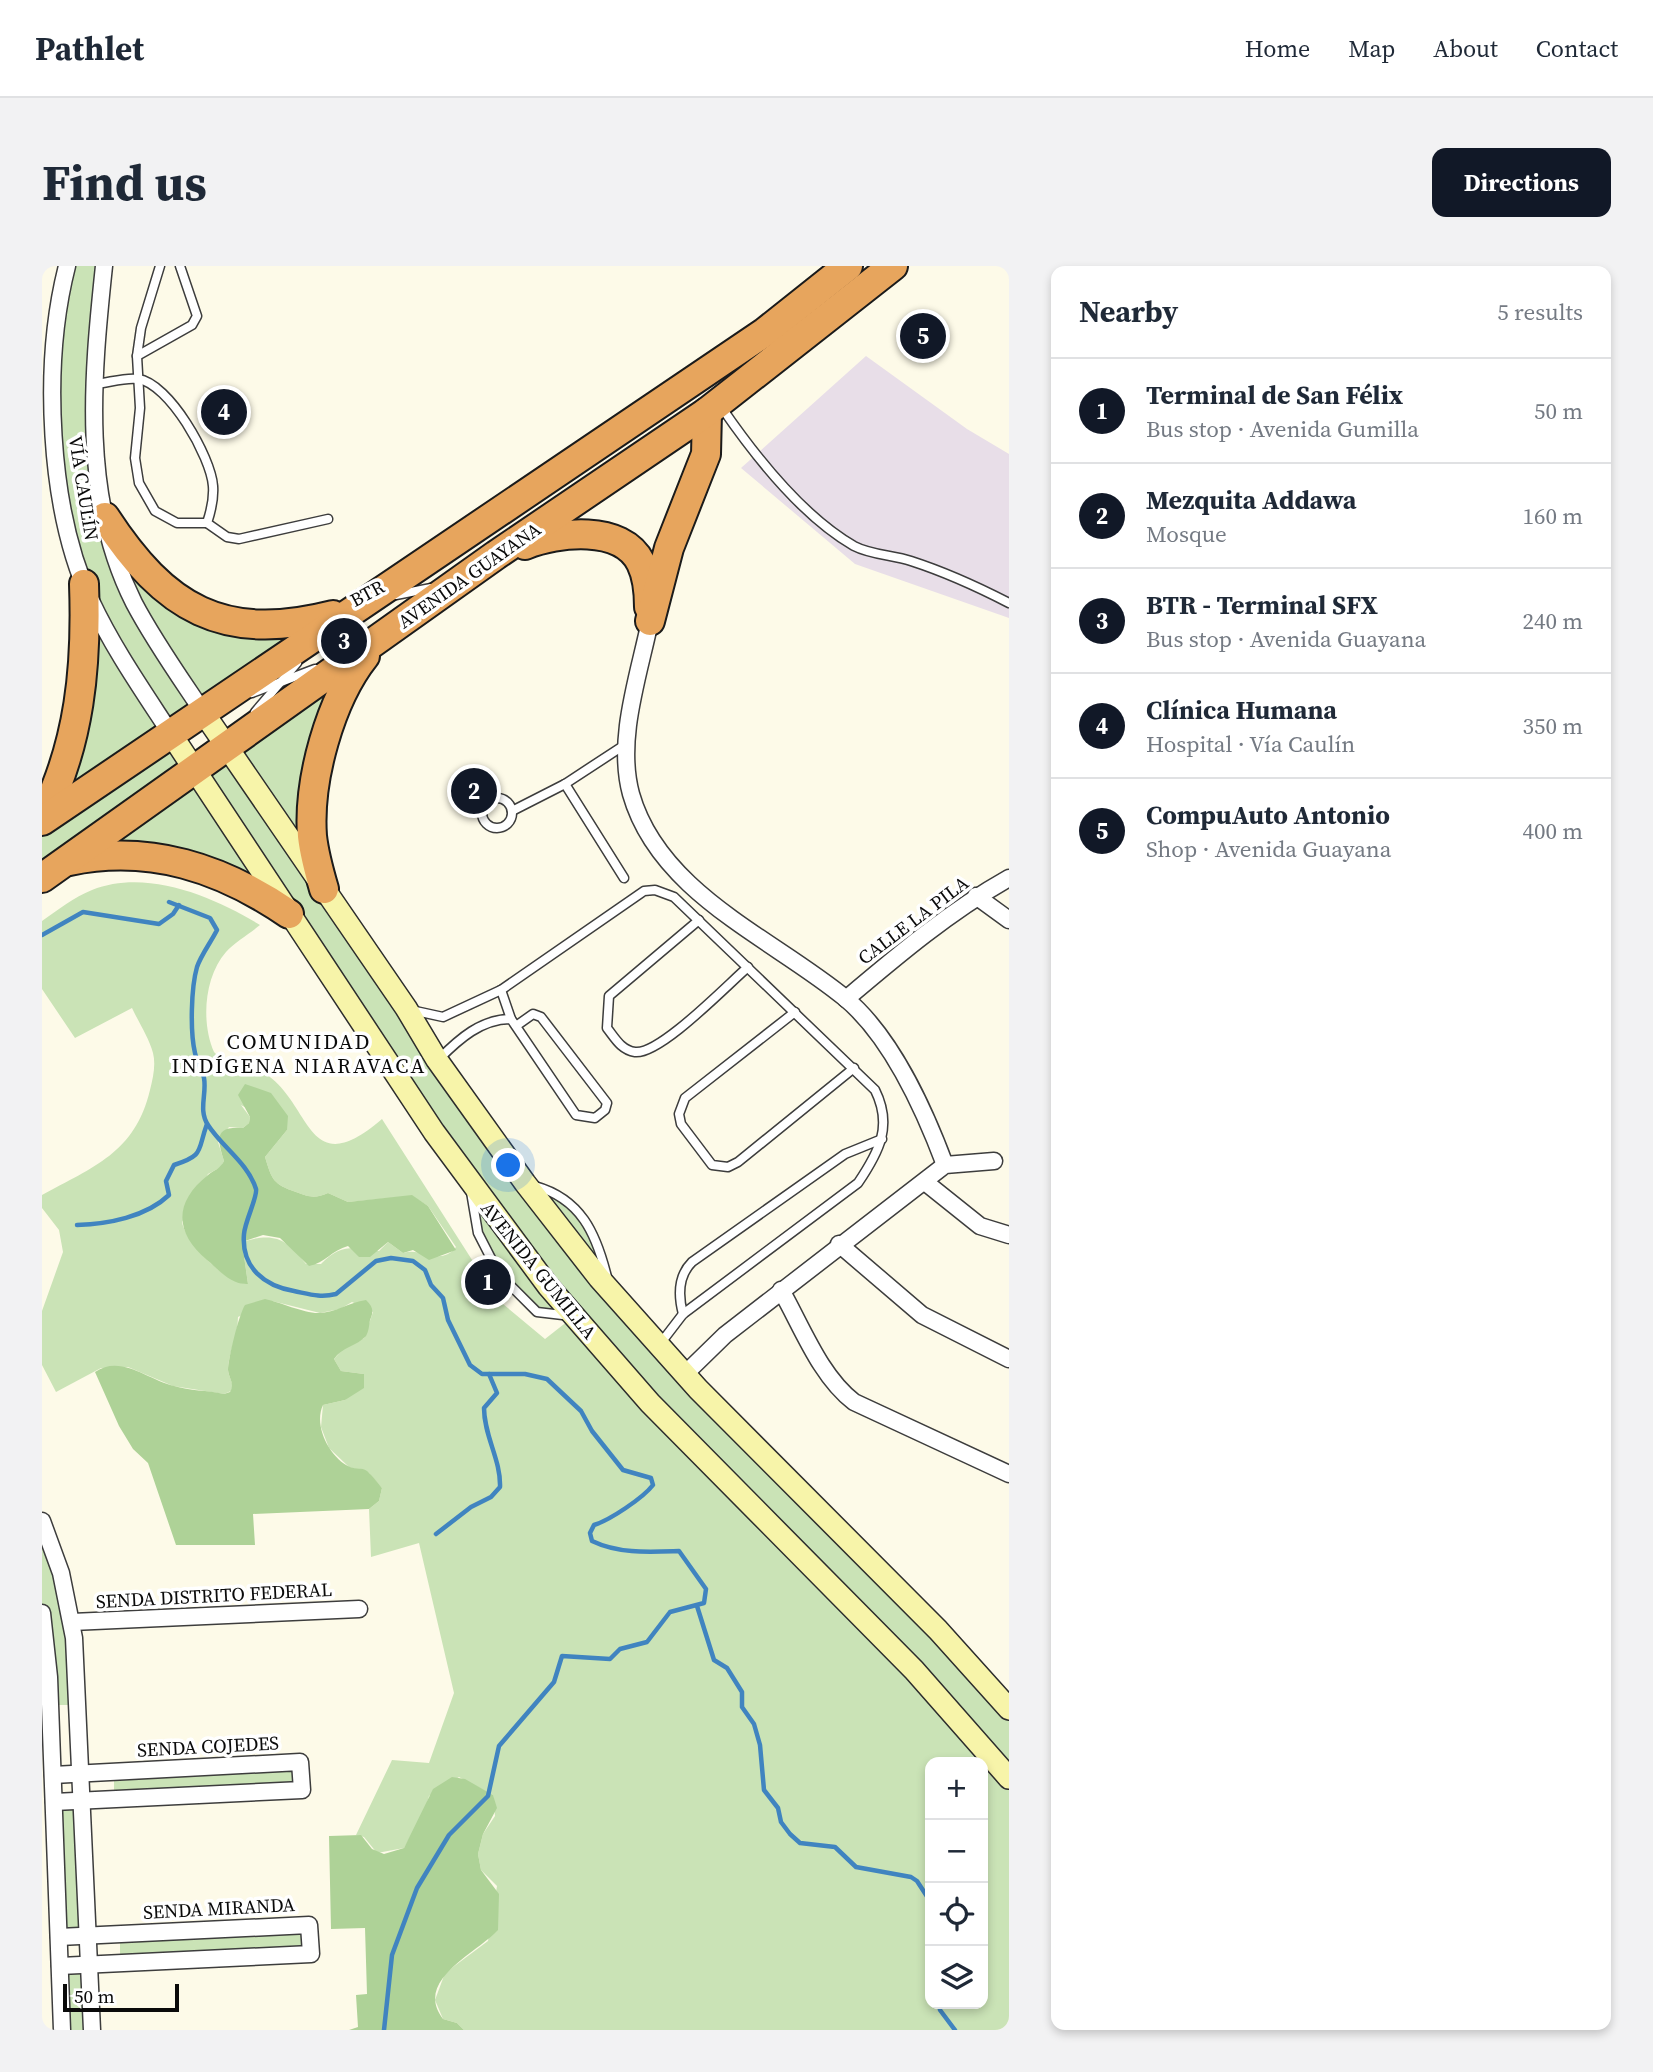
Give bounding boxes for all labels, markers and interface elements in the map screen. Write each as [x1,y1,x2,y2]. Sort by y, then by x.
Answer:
text: Pathlet [35,26,144,71]
text: Home [1245,32,1310,65]
text: Map [1348,32,1395,65]
text: About [1433,32,1498,65]
text: Contact [1536,32,1618,65]
button: Directions [1432,148,1611,217]
text: Find us [42,149,207,216]
text: Nearby [1079,291,1178,332]
text: 5 results [1497,296,1583,328]
pin: 5 [900,310,946,362]
text: Terminal de San Félix [1146,377,1403,413]
pin: 4 [201,386,247,438]
text: 1 [1096,395,1108,427]
text: 50 m [1534,395,1583,427]
text: Bus stop · Avenida Gumilla [1146,413,1419,445]
street label: VÍA CAULÍN [63,434,105,542]
text: Mezquita Addawa [1146,482,1357,518]
text: 2 [1096,500,1108,532]
text: 160 m [1522,500,1583,532]
street label: AVENIDA GUAYANA [392,516,546,634]
text: Mosque [1146,518,1227,550]
street label: BTR [345,573,389,613]
text: BTR - Terminal SFX [1146,587,1378,623]
text: 3 [1096,605,1108,637]
text: 240 m [1522,605,1583,637]
pin: 3 [321,615,367,667]
text: Bus stop · Avenida Guayana [1146,623,1426,655]
text: Clínica Humana [1146,692,1337,728]
text: 4 [1096,710,1108,742]
text: 350 m [1522,710,1583,742]
text: Hospital · Vía Caulín [1146,728,1355,760]
pin: 2 [451,765,497,817]
text: CompuAuto Antonio [1146,797,1390,833]
text: 5 [1096,815,1108,847]
text: 400 m [1522,815,1583,847]
text: Shop · Avenida Guayana [1146,833,1391,865]
street label: CALLE LA PILA [852,869,974,970]
district label: COMUNIDAD INDÍGENA NIARAVACA [172,1027,426,1080]
your location [491,1148,525,1182]
street label: AVENIDA GUMILLA [475,1196,603,1345]
pin: 1 [465,1256,511,1308]
street label: SENDA DISTRITO FEDERAL [95,1576,333,1614]
street label: SENDA COJEDES [136,1729,280,1763]
map controls [925,1757,988,2009]
button: + [925,1757,988,1820]
button: − [925,1820,988,1883]
button: locate [925,1883,988,1946]
street label: SENDA MIRANDA [142,1891,296,1925]
button: layers [925,1946,988,2009]
scale bar [63,1981,178,2013]
text: 50 m [74,1983,115,2009]

